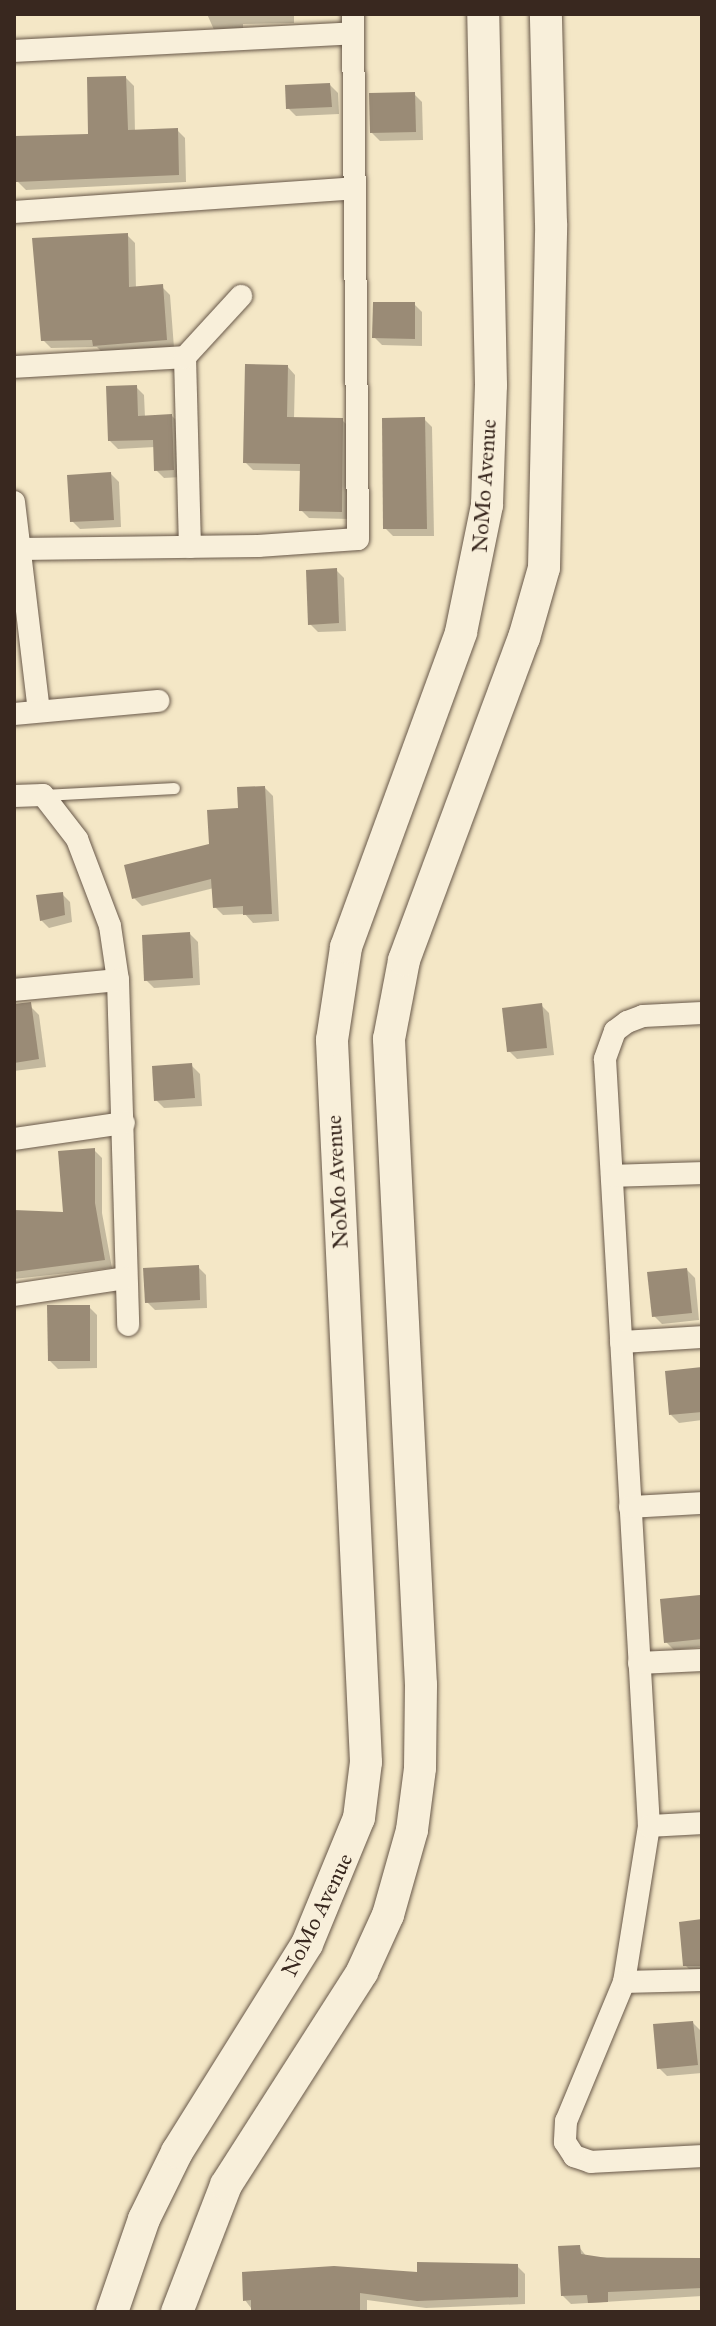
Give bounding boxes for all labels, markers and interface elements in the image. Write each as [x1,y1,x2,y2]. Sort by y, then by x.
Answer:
street label: NoMo Avenue [466,418,502,554]
street label: NoMo Avenue [320,1115,354,1249]
street label: NoMo Avenue [276,1849,358,1981]

